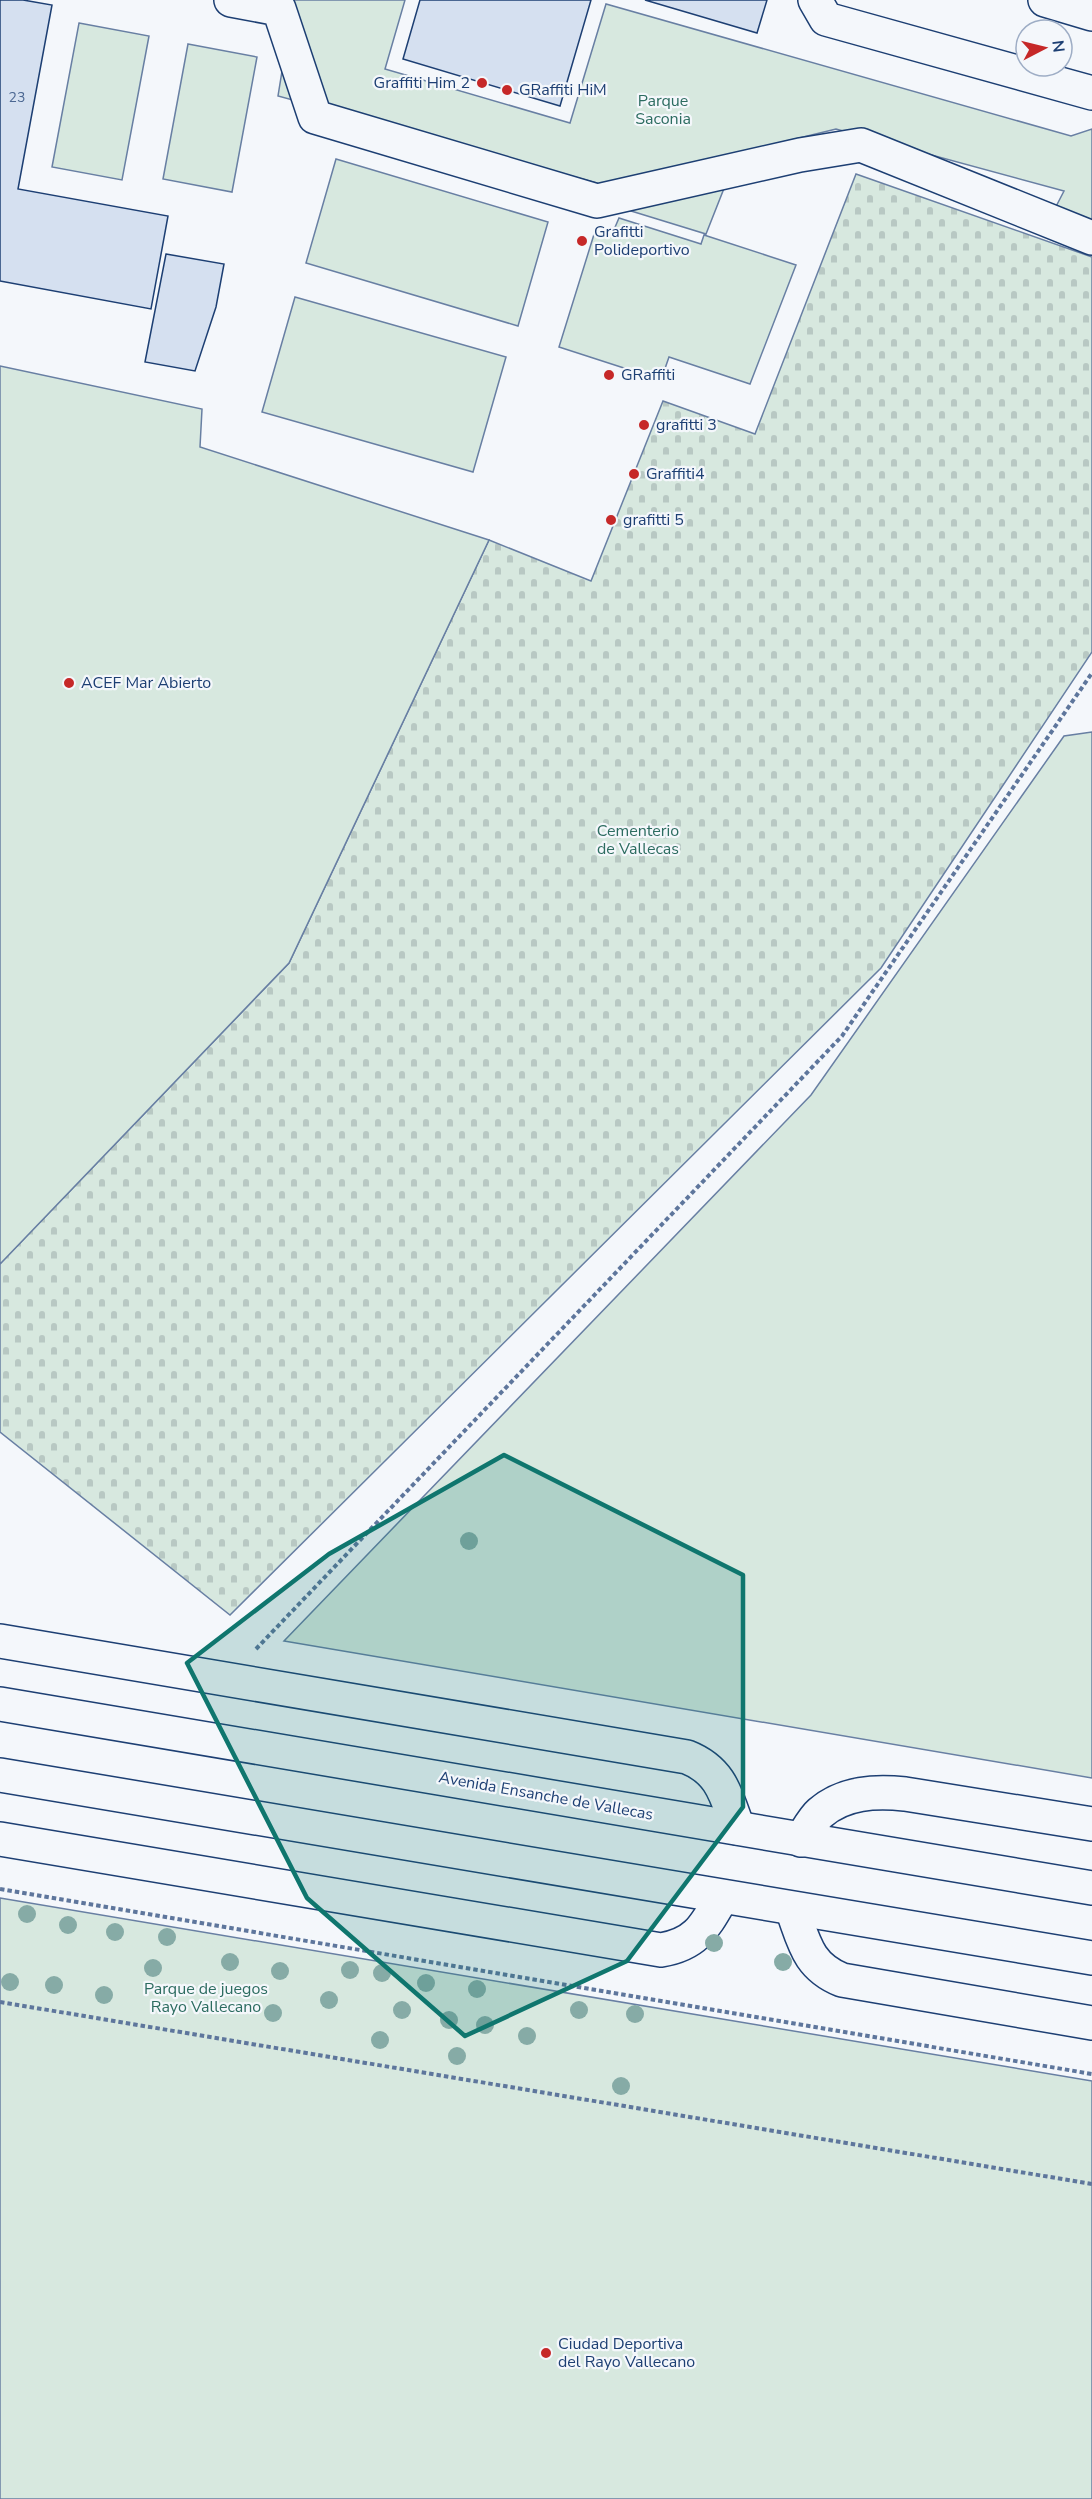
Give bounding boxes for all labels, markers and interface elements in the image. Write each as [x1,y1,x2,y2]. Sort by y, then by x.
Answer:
north arrow [1014,18,1074,78]
text: N [1046,39,1070,54]
place label: Graffiti Him 2 [374,72,470,94]
marker: Graffiti Him 2 [475,76,489,90]
place label: GRaffiti HiM [519,79,607,101]
marker: GRaffiti HiM [500,83,514,97]
house number: 23 [9,88,25,107]
park label: Parque Saconia [635,90,691,130]
place label: Grafitti Polideportivo [594,221,690,261]
marker: Grafitti Polideportivo [575,234,589,248]
place label: GRaffiti [621,364,675,386]
marker: GRaffiti [602,368,616,382]
place label: grafitti 3 [656,414,717,436]
marker: grafitti 3 [637,418,651,432]
place label: Graffiti4 [646,463,705,485]
marker: Graffiti4 [627,467,641,481]
place label: grafitti 5 [623,509,684,531]
marker: grafitti 5 [604,513,618,527]
place label: ACEF Mar Abierto [81,672,211,694]
marker: ACEF Mar Abierto [62,676,76,690]
park label: Cementerio de Vallecas [597,820,679,860]
street label: Avenida Ensanche de Vallecas [437,1766,655,1826]
park label: Parque de juegos Rayo Vallecano [144,1978,268,2018]
place label: Ciudad Deportiva del Rayo Vallecano [558,2333,695,2373]
marker: Ciudad Deportiva del Rayo Vallecano [539,2346,553,2360]

